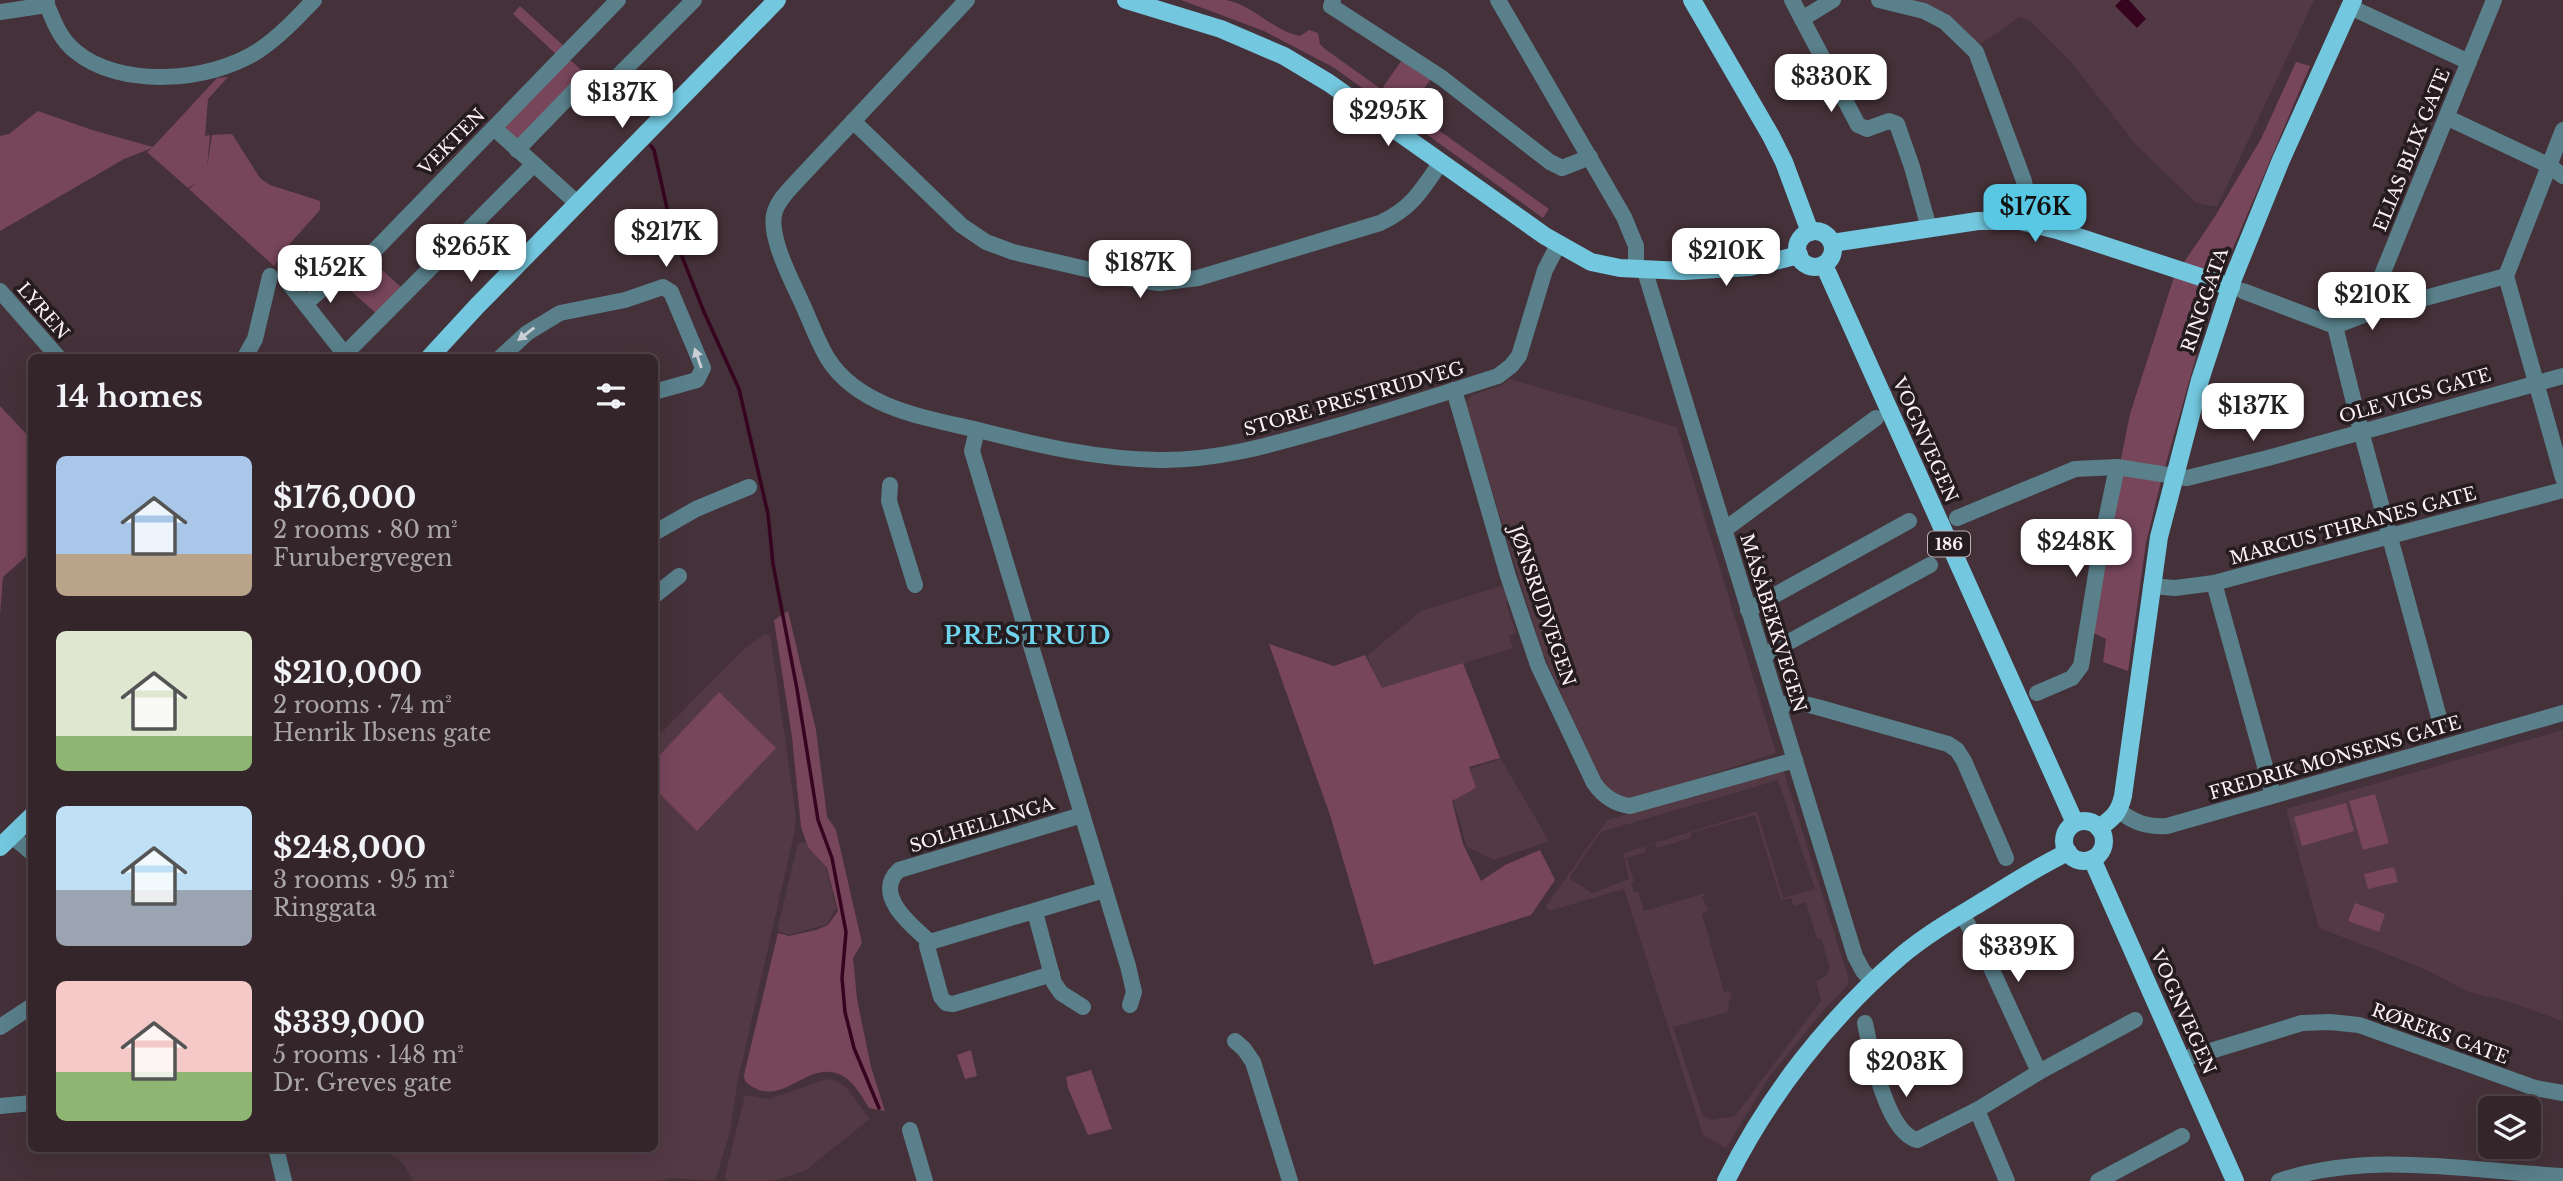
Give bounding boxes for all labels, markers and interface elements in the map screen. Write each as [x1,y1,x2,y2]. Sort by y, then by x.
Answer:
pin: $330K [1782,54,1880,114]
text: $330K [1791,63,1871,91]
street label: ELIAS BLIX GATE [2369,65,2455,235]
pin: $137K [573,71,671,130]
text: $137K [587,79,657,107]
pin: $295K [1339,88,1437,148]
text: $295K [1349,97,1427,125]
street label: VEKTEN [413,104,490,181]
pin: $176K [1986,184,2084,244]
text: $176K [1999,193,2071,221]
pin: $217K [617,210,715,269]
text: $217K [631,218,701,246]
pin: $265K [422,224,520,284]
pin: $210K [1677,229,1775,288]
text: $265K [432,233,510,261]
text: $210K [1688,237,1764,265]
pin: $187K [1091,240,1189,300]
street label: RINGGATA [2177,244,2233,355]
pin: $152K [281,246,379,305]
text: $187K [1105,249,1175,277]
text: $152K [294,254,366,282]
pin: $210K [2323,272,2421,332]
street label: LYREN [12,278,74,344]
text: $210K [2334,281,2410,309]
one-way arrow [518,327,536,342]
one-way arrow [692,347,703,368]
street label: STORE PRESTRUDVEG [1241,357,1467,441]
street label: OLE VIGS GATE [2337,364,2493,428]
street label: VOGNVEGEN [1887,373,1962,506]
icon: filters [592,377,630,415]
text: 14 homes [56,378,203,415]
pin: $137K [2204,384,2302,443]
text: $137K [2218,392,2288,420]
text: $176,000 [273,479,416,516]
street label: MARCUS THRANES GATE [2227,482,2479,570]
icon: home [112,484,196,568]
text: 2 rooms · 80 m² [273,516,458,544]
pin: $248K [2027,520,2125,579]
street label: JØNSRUDVEGEN [1504,521,1580,689]
text: $248K [2037,528,2115,556]
street label: MÅSÅBEKKVEGEN [1735,531,1812,715]
road number: 186 [1928,531,1970,556]
text: Furubergvegen [273,544,453,572]
district label: PRESTRUD [944,621,1112,650]
text: $210,000 [273,654,422,691]
icon: home [112,659,196,743]
text: 2 rooms · 74 m² [273,691,452,719]
street label: FREDRIK MONSENS GATE [2207,711,2463,805]
text: Henrik Ibsens gate [273,719,491,747]
street label: SOLHELLINGA [907,792,1058,857]
text: $248,000 [273,829,426,866]
icon: home [112,834,196,918]
text: 3 rooms · 95 m² [273,866,455,894]
text: Ringgata [273,894,377,922]
pin: $339K [1969,925,2067,984]
text: $339K [1979,933,2057,961]
street label: VOGNVEGEN [2145,945,2220,1078]
street label: RØREKS GATE [2368,999,2512,1069]
text: $339,000 [273,1004,425,1041]
icon: home [112,1009,196,1093]
pin: $203K [1857,1040,1955,1099]
text: 5 rooms · 148 m² [273,1041,464,1069]
text: $203K [1866,1048,1946,1076]
text: Dr. Greves gate [273,1069,452,1097]
map controls [2478,1096,2541,1159]
button: layers [2478,1096,2541,1159]

